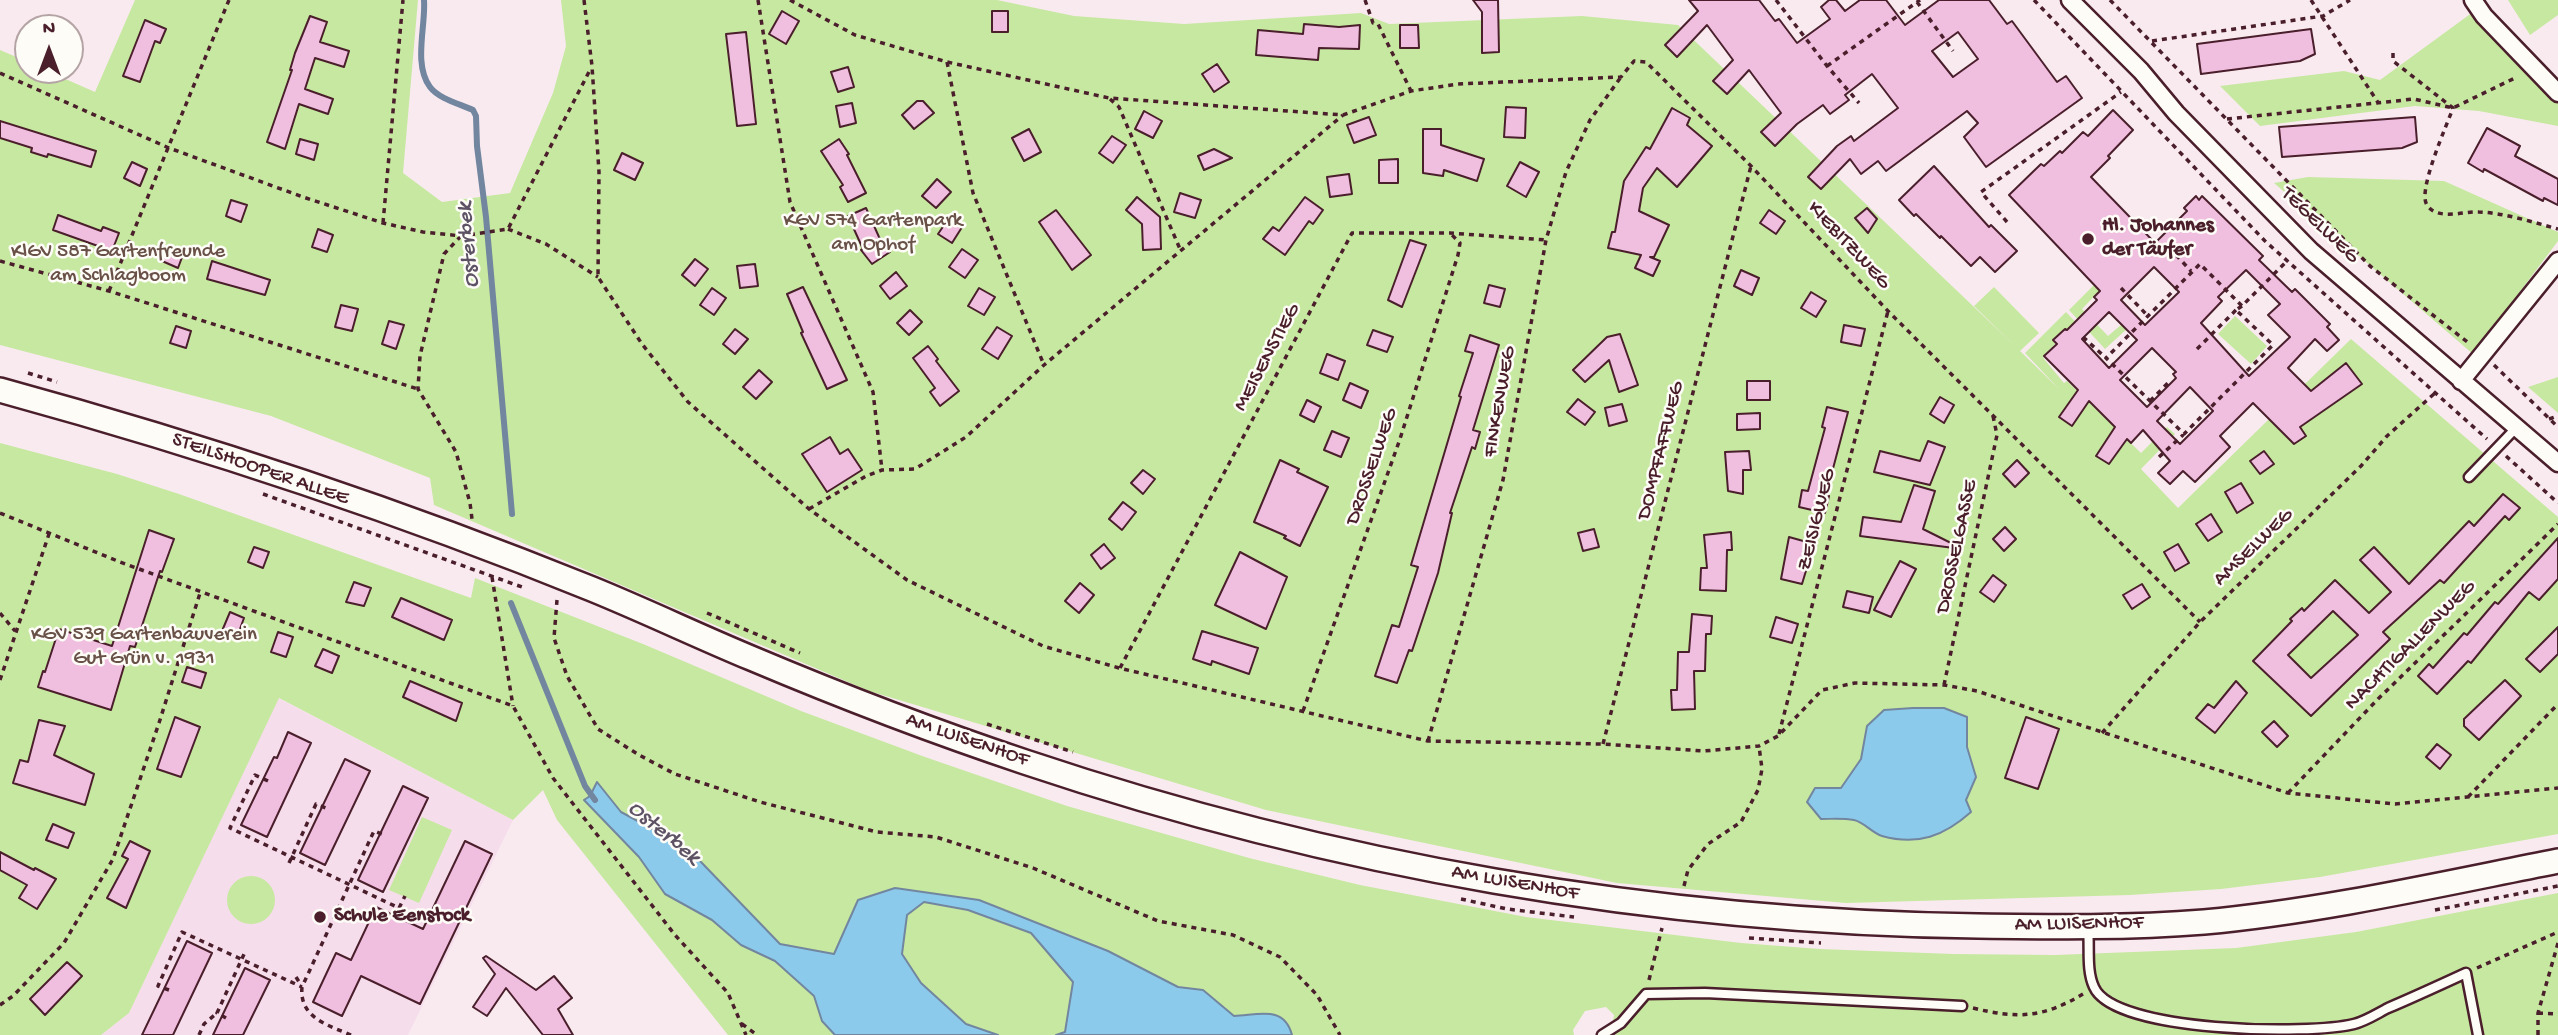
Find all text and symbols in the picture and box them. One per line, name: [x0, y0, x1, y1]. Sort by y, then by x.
north arrow: [14, 14, 84, 84]
text: N: [43, 18, 55, 41]
street label: TEGELWEG: [2275, 182, 2363, 270]
street label: KIEBITZWEG: [1801, 197, 1895, 295]
water label: Osterbek: [453, 201, 487, 289]
park label: KGV 574 Gartenpark am Ophof: [784, 209, 962, 259]
place label: Hl. Johannes der Täufer: [2102, 214, 2214, 264]
marker: Hl. Johannes der Täufer: [2080, 231, 2096, 247]
park label: KlGV 587 Gartenfreunde am Schlagboom: [11, 240, 225, 290]
street label: MEISENSTIEG: [1229, 300, 1307, 416]
street label: FINKENWEG: [1479, 345, 1523, 459]
street label: DOMPFAFFWEG: [1633, 379, 1691, 523]
street label: DROSSELWEG: [1341, 405, 1405, 529]
street label: STEILSHOOPER ALLEE: [168, 428, 352, 512]
street label: ZEISIGWEG: [1793, 467, 1843, 573]
street label: DROSSELGASSE: [1932, 478, 1984, 616]
street label: AMSELWEG: [2209, 504, 2299, 592]
street label: NACHTIGALLENWEG: [2340, 575, 2482, 717]
park label: KGV 539 Gartenbauverein Gut Grün v. 1931: [31, 623, 257, 673]
street label: AM LUISENHOF: [902, 708, 1032, 774]
water label: Osterbek: [621, 796, 705, 872]
street label: AM LUISENHOF: [1449, 860, 1581, 908]
place label: Schule Eenstock: [334, 904, 470, 930]
marker: Schule Eenstock: [312, 909, 328, 925]
street label: AM LUISENHOF: [2014, 911, 2144, 939]

